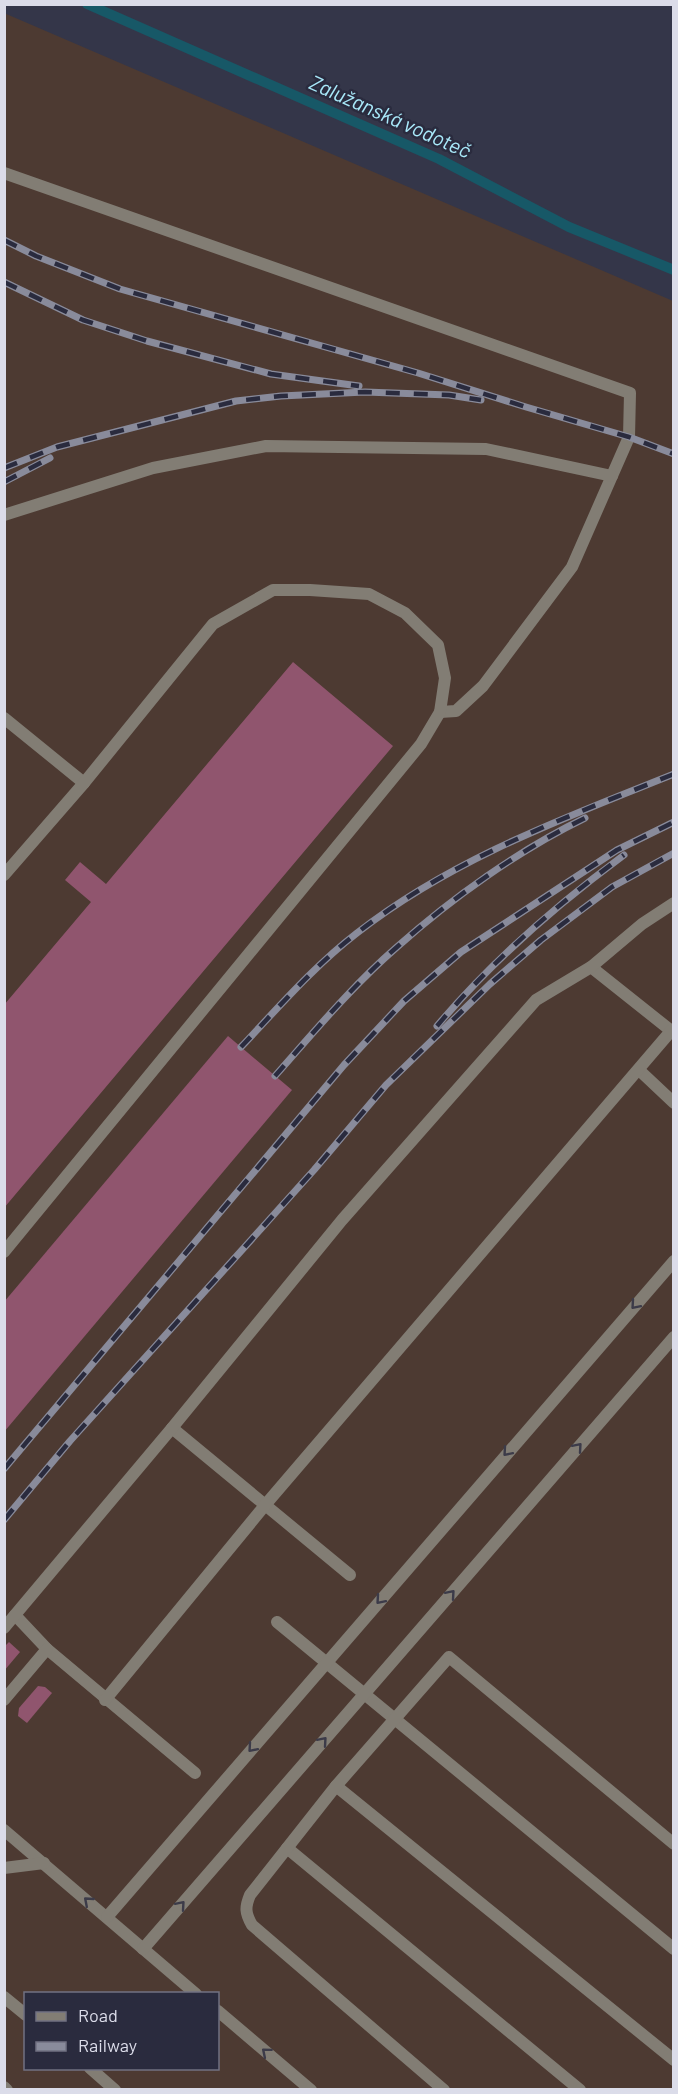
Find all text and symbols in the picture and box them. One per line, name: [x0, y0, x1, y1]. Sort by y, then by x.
water label: Zalužanská vodoteč: [306, 69, 476, 163]
one-way arrow: [631, 1298, 642, 1309]
one-way arrow: [571, 1443, 582, 1454]
one-way arrow: [504, 1446, 515, 1457]
one-way arrow: [443, 1590, 454, 1601]
one-way arrow: [376, 1593, 387, 1604]
one-way arrow: [316, 1737, 327, 1748]
one-way arrow: [249, 1741, 260, 1752]
one-way arrow: [84, 1897, 95, 1908]
one-way arrow: [174, 1901, 185, 1912]
legend: [24, 1992, 219, 2070]
text: Road: [78, 2004, 118, 2026]
text: Railway: [78, 2034, 137, 2056]
one-way arrow: [262, 2048, 273, 2059]

